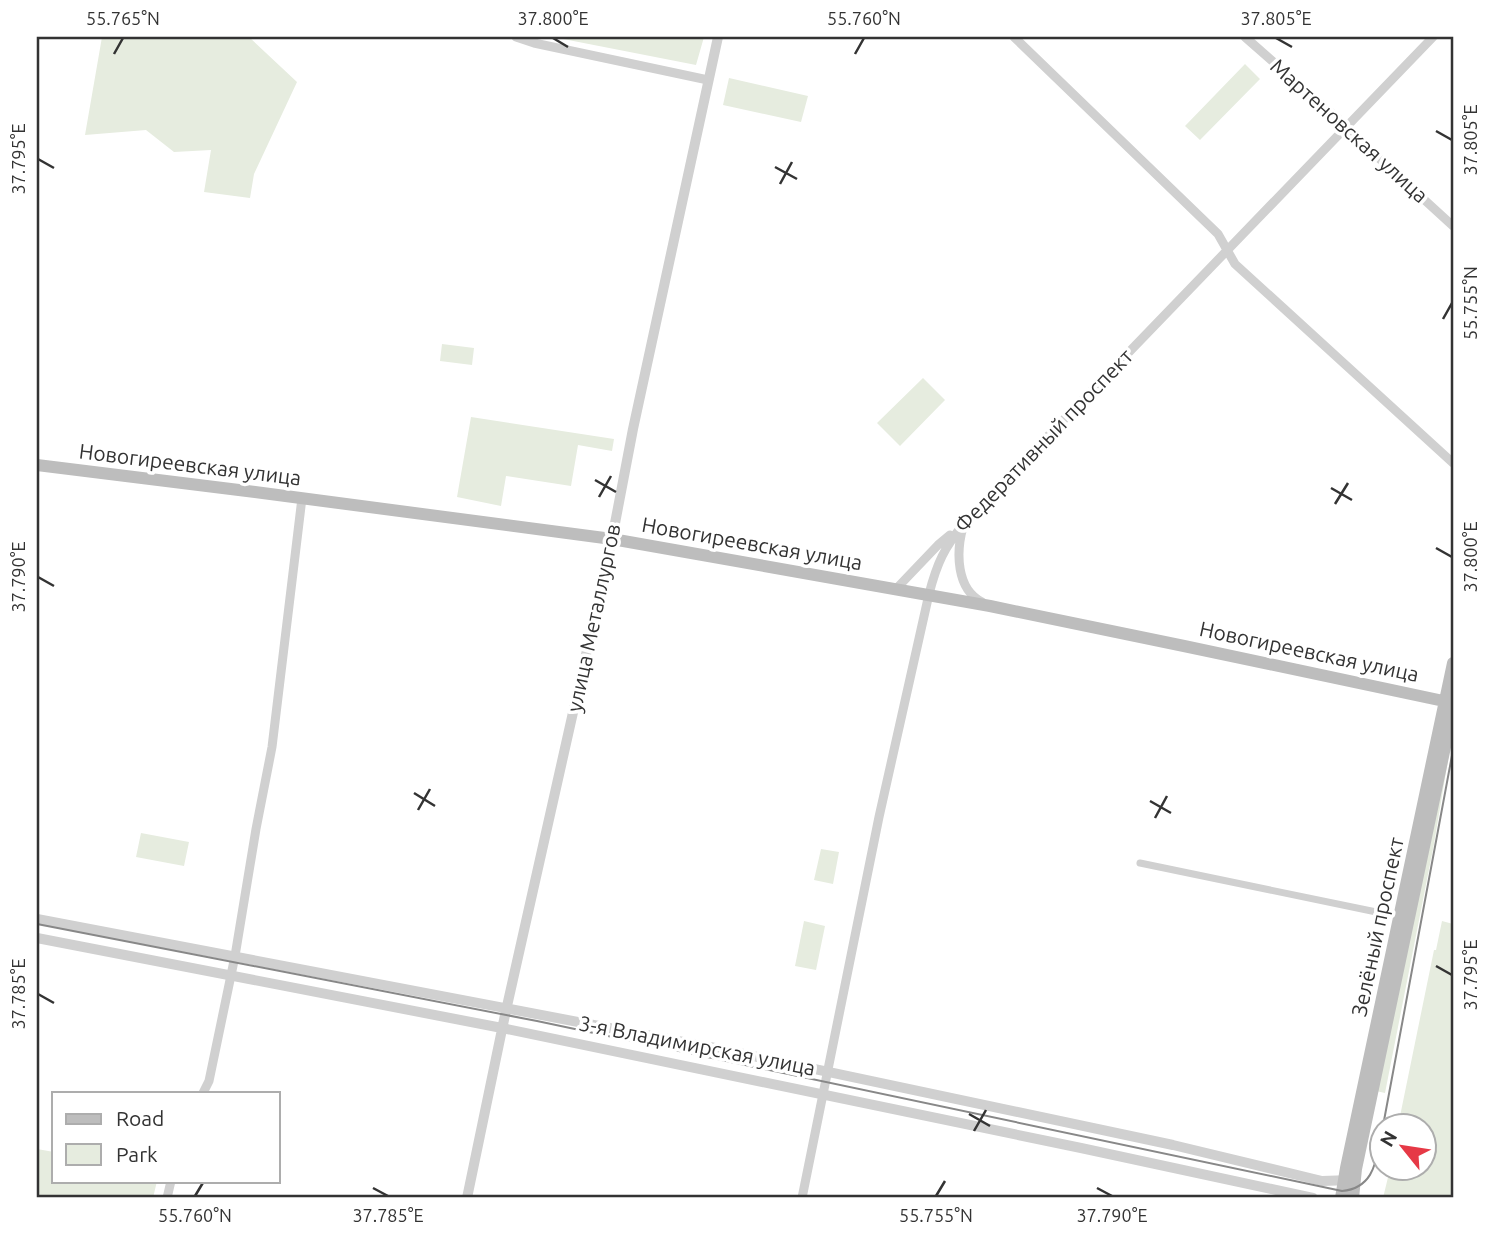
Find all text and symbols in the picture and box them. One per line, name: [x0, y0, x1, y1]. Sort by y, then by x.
text: 55.765°N: [86, 8, 160, 28]
text: 37.800°E: [517, 8, 589, 28]
text: 55.760°N: [827, 8, 901, 28]
text: 37.805°E: [1240, 8, 1312, 28]
street label: Мартеновская улица: [1266, 53, 1433, 207]
text: 37.805°E: [1460, 104, 1480, 176]
text: 37.795°E: [8, 123, 28, 195]
text: 55.755°N: [1460, 266, 1480, 340]
street label: Федеративный проспект: [949, 343, 1138, 537]
street label: Новогиреевская улица: [78, 438, 303, 490]
street label: Новогиреевская улица: [640, 512, 864, 574]
text: 37.800°E: [1460, 521, 1480, 593]
street label: улица Металлургов: [561, 522, 625, 714]
text: 37.790°E: [8, 541, 28, 613]
street label: Новогиреевская улица: [1197, 616, 1421, 686]
street label: Зелёный проспект: [1346, 834, 1408, 1019]
text: 37.795°E: [1460, 939, 1480, 1011]
text: 37.785°E: [8, 958, 28, 1030]
street label: 3-я Владимирская улица: [577, 1010, 817, 1080]
legend: [52, 1092, 280, 1182]
text: Road: [116, 1106, 164, 1130]
north arrow: [1368, 1112, 1438, 1182]
text: N: [1375, 1127, 1401, 1150]
text: Park: [116, 1142, 158, 1166]
text: 55.760°N: [158, 1205, 232, 1225]
text: 37.785°E: [352, 1205, 424, 1225]
text: 55.755°N: [899, 1205, 973, 1225]
text: 37.790°E: [1076, 1205, 1148, 1225]

